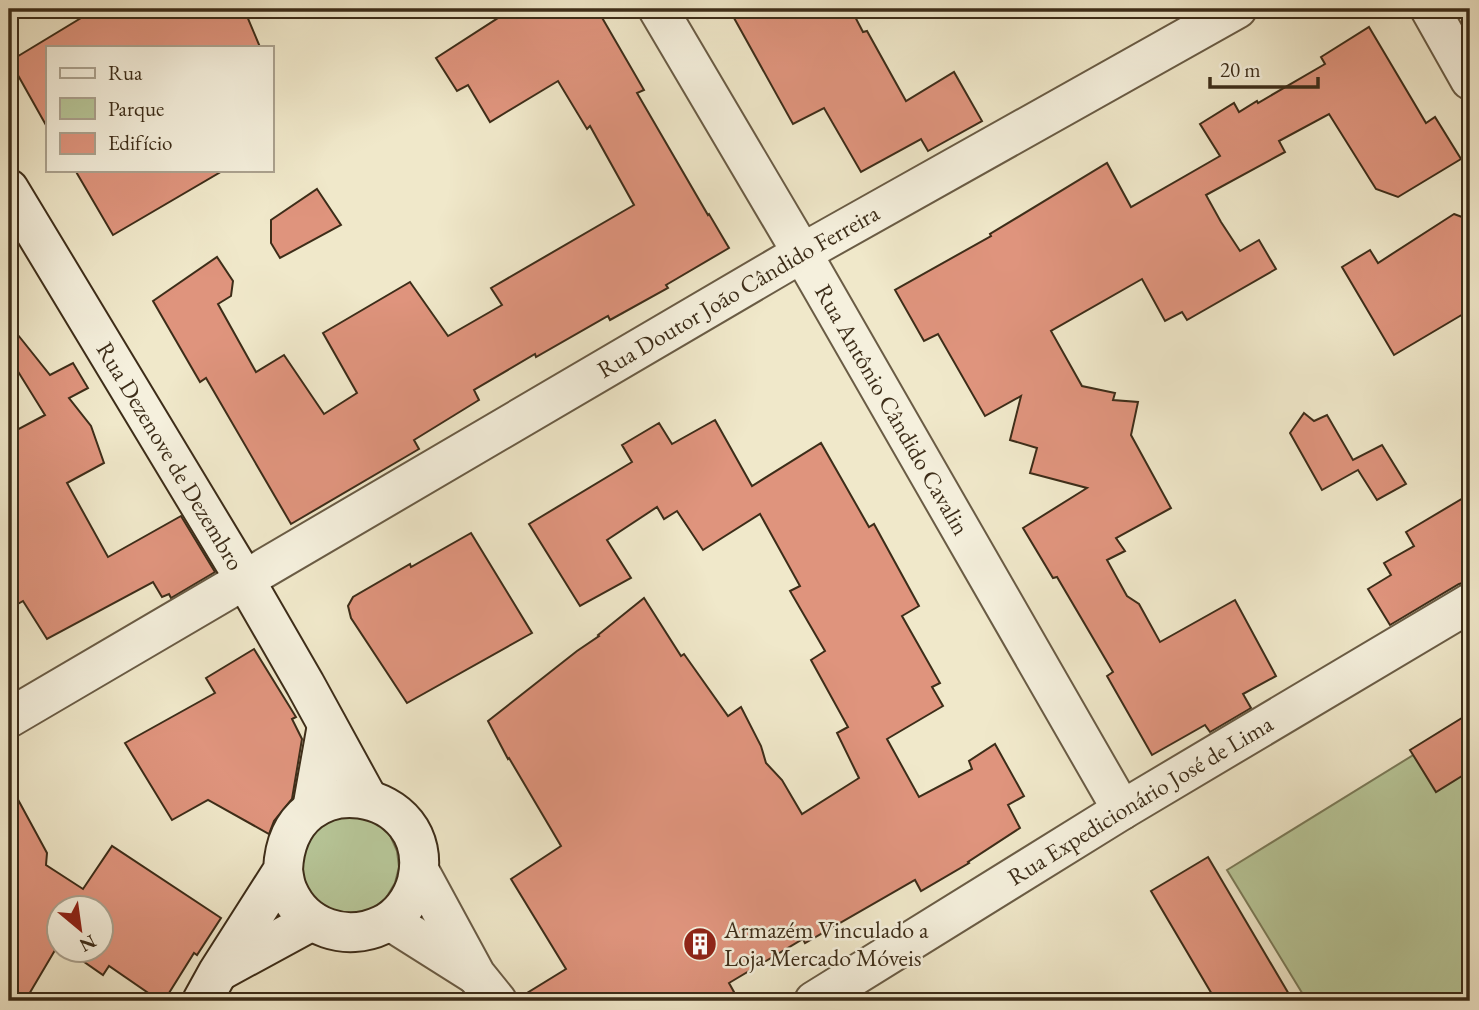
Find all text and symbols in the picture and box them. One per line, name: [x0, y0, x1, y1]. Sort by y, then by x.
legend: [46, 46, 273, 172]
scale bar: [1210, 46, 1318, 90]
text: 20 m: [1220, 56, 1261, 83]
text: Rua: [108, 59, 143, 86]
text: Parque: [108, 95, 164, 122]
text: Edifício: [108, 129, 172, 156]
street label: Rua Doutor João Cândido Ferreira: [591, 197, 885, 385]
street label: Rua Antônio Cândido Cavalin: [808, 278, 977, 541]
street label: Rua Dezenove de Dezembro: [90, 336, 252, 576]
street label: Rua Expedicionário José de Lima: [1002, 708, 1279, 892]
north arrow: [46, 894, 116, 964]
place label: Armazém Vinculado a Loja Mercado Móveis: [723, 914, 929, 973]
building icon: Armazém Vinculado a Loja Mercado Móveis: [681, 925, 719, 963]
text: N: [75, 929, 101, 958]

